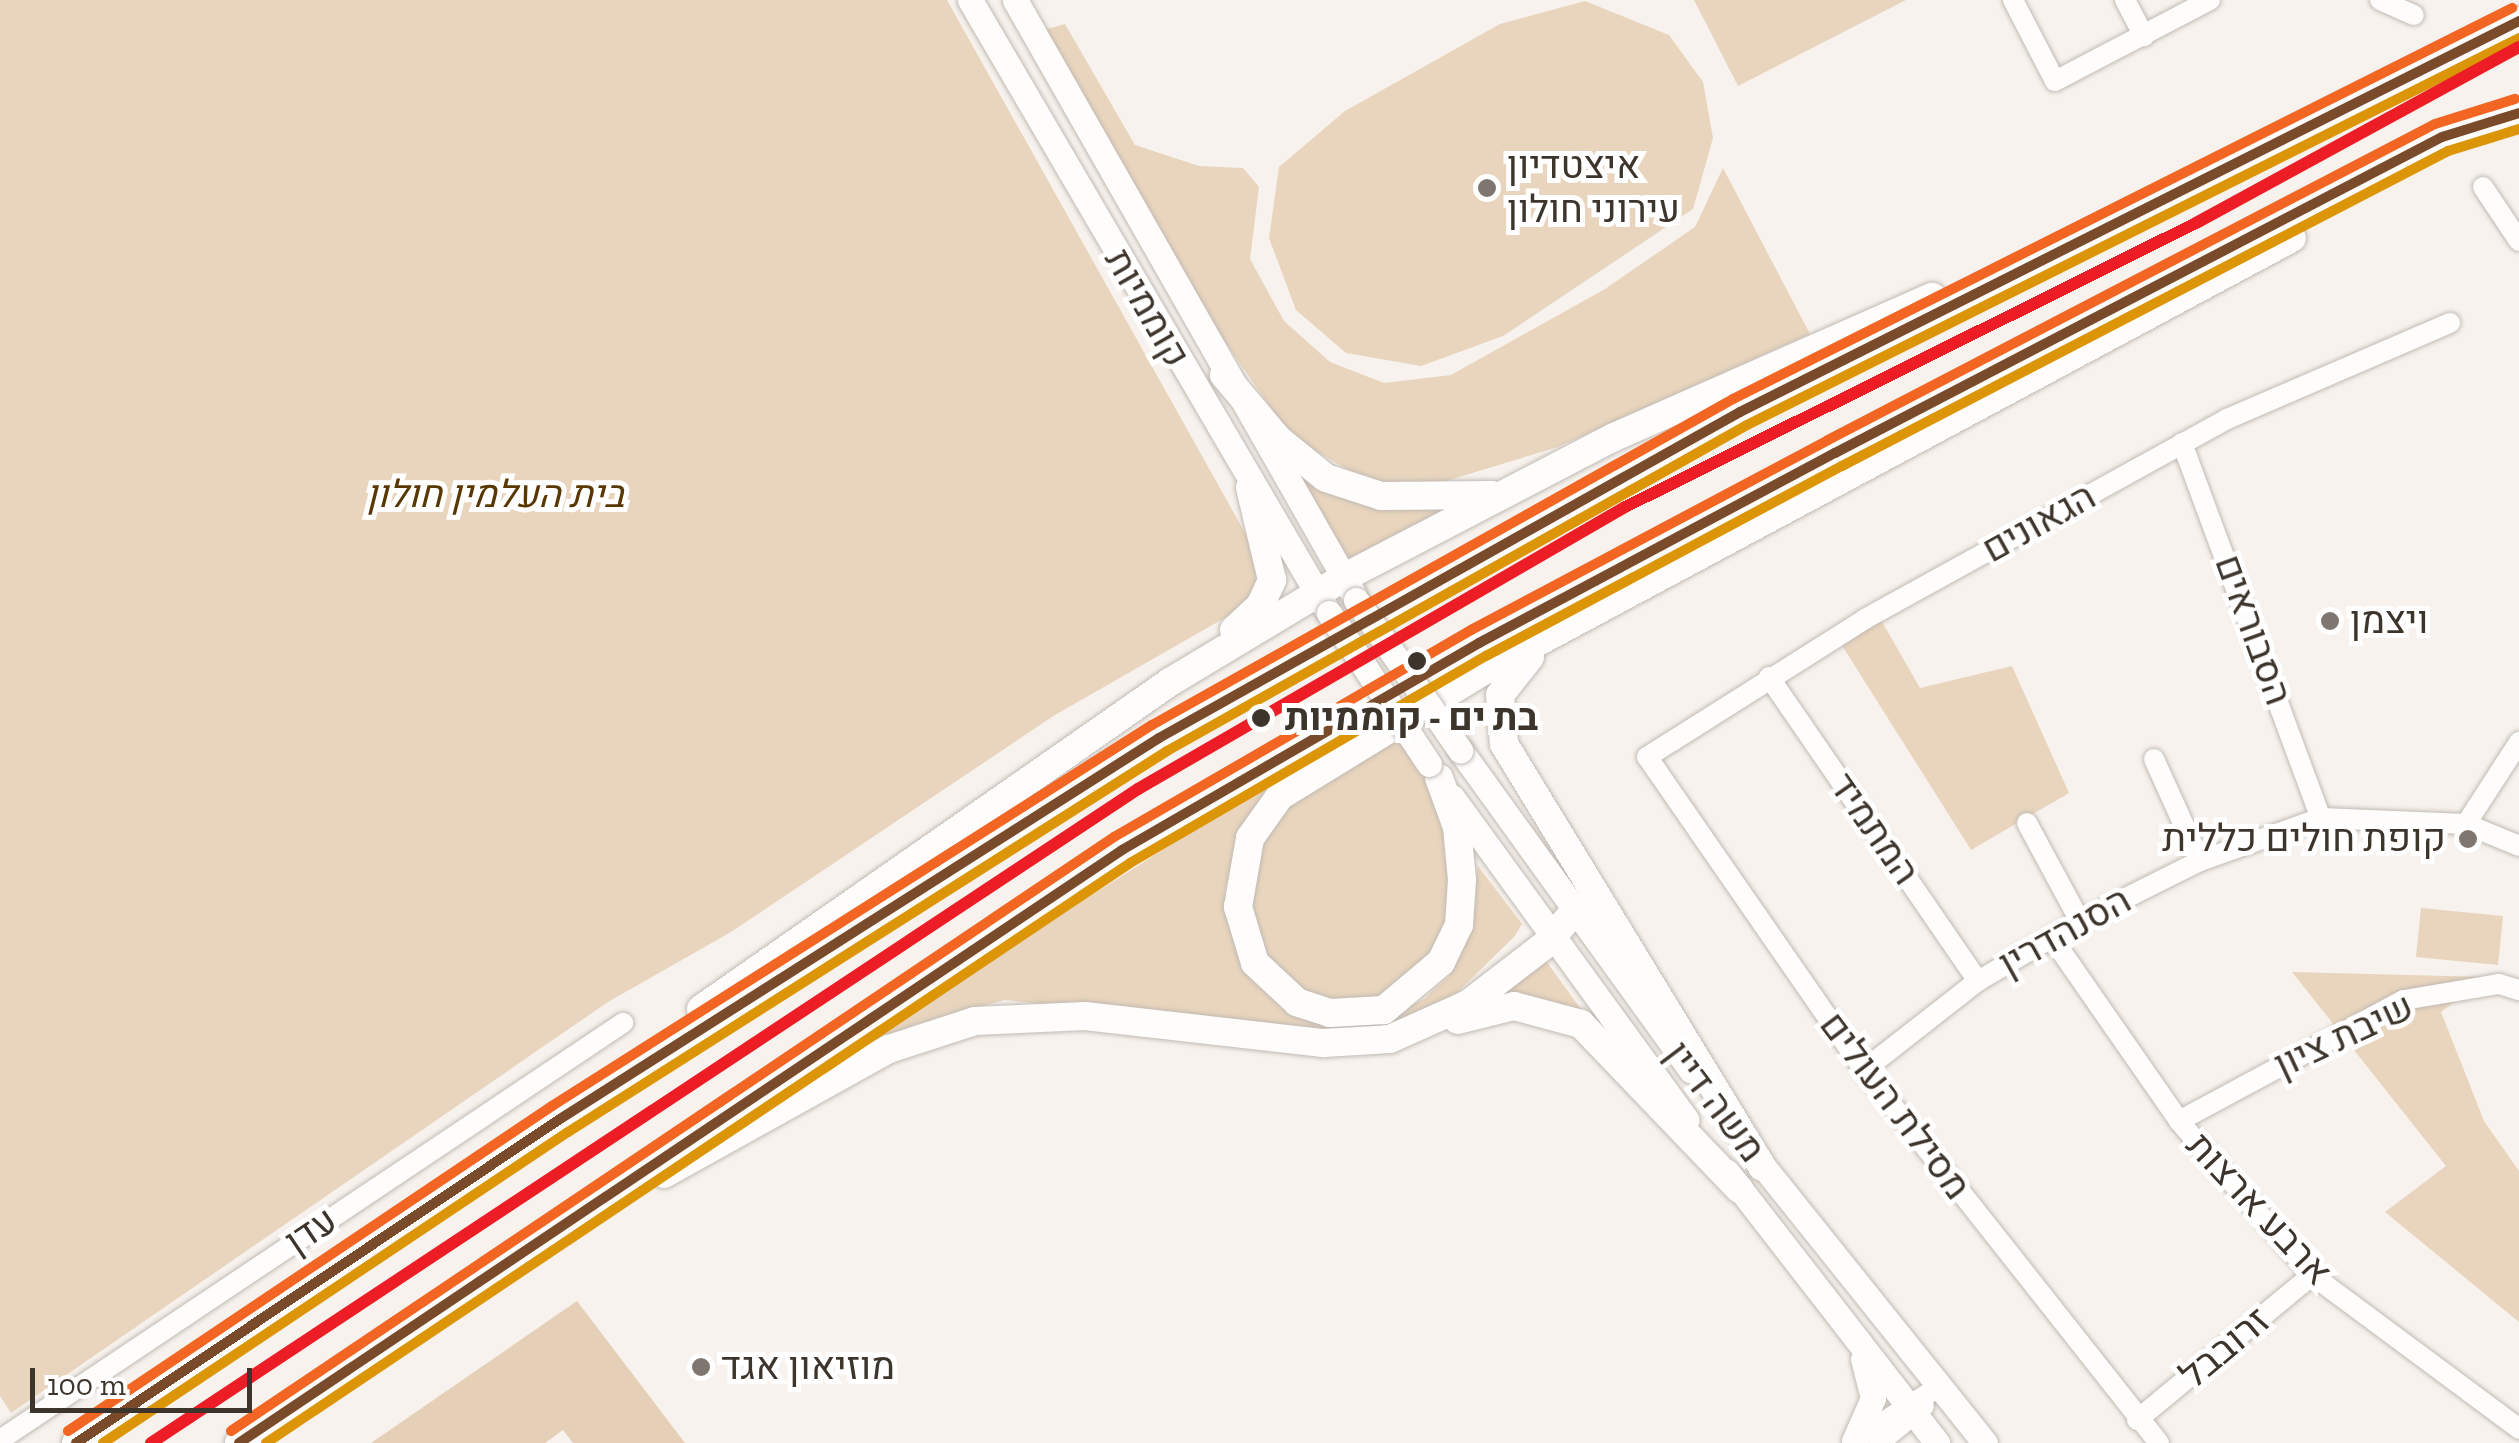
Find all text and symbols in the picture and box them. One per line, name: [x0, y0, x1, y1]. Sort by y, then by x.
place label: איצטדיון עירוני חולון: [1507, 143, 1680, 232]
marker: איצטדיון עירוני חולון: [1476, 177, 1498, 199]
street label: קוממיות: [1095, 241, 1199, 375]
park label: בית העלמין חולון: [366, 472, 624, 518]
street label: הגאונים: [1975, 473, 2103, 573]
street label: הסבוראים: [2205, 549, 2301, 711]
place label: ויצמן: [2350, 598, 2428, 644]
marker: ויצמן: [2319, 610, 2341, 632]
unlabelled marker: [1407, 651, 1427, 671]
place label: בת ים - קוממיות: [1285, 695, 1538, 741]
marker: בת ים - קוממיות: [1246, 703, 1276, 733]
street label: המתמיד: [1819, 765, 1929, 893]
place label: קופת חולים כללית: [2162, 816, 2446, 862]
marker: קופת חולים כללית: [2455, 826, 2481, 852]
street label: הסנהדרין: [1991, 877, 2139, 987]
street label: שיבת ציון: [2267, 984, 2421, 1088]
street label: מסילת העולים: [1810, 1004, 1980, 1208]
street label: משה דיין: [1655, 1033, 1775, 1171]
street label: ארבע ארצות: [2177, 1123, 2341, 1295]
street label: עדן: [276, 1197, 346, 1265]
street label: זרובבל: [2171, 1297, 2279, 1399]
place label: מוזיאון אגד: [721, 1344, 895, 1390]
scale bar: [35, 1348, 258, 1410]
marker: מוזיאון אגד: [690, 1356, 712, 1378]
text: 100 m: [47, 1367, 126, 1403]

